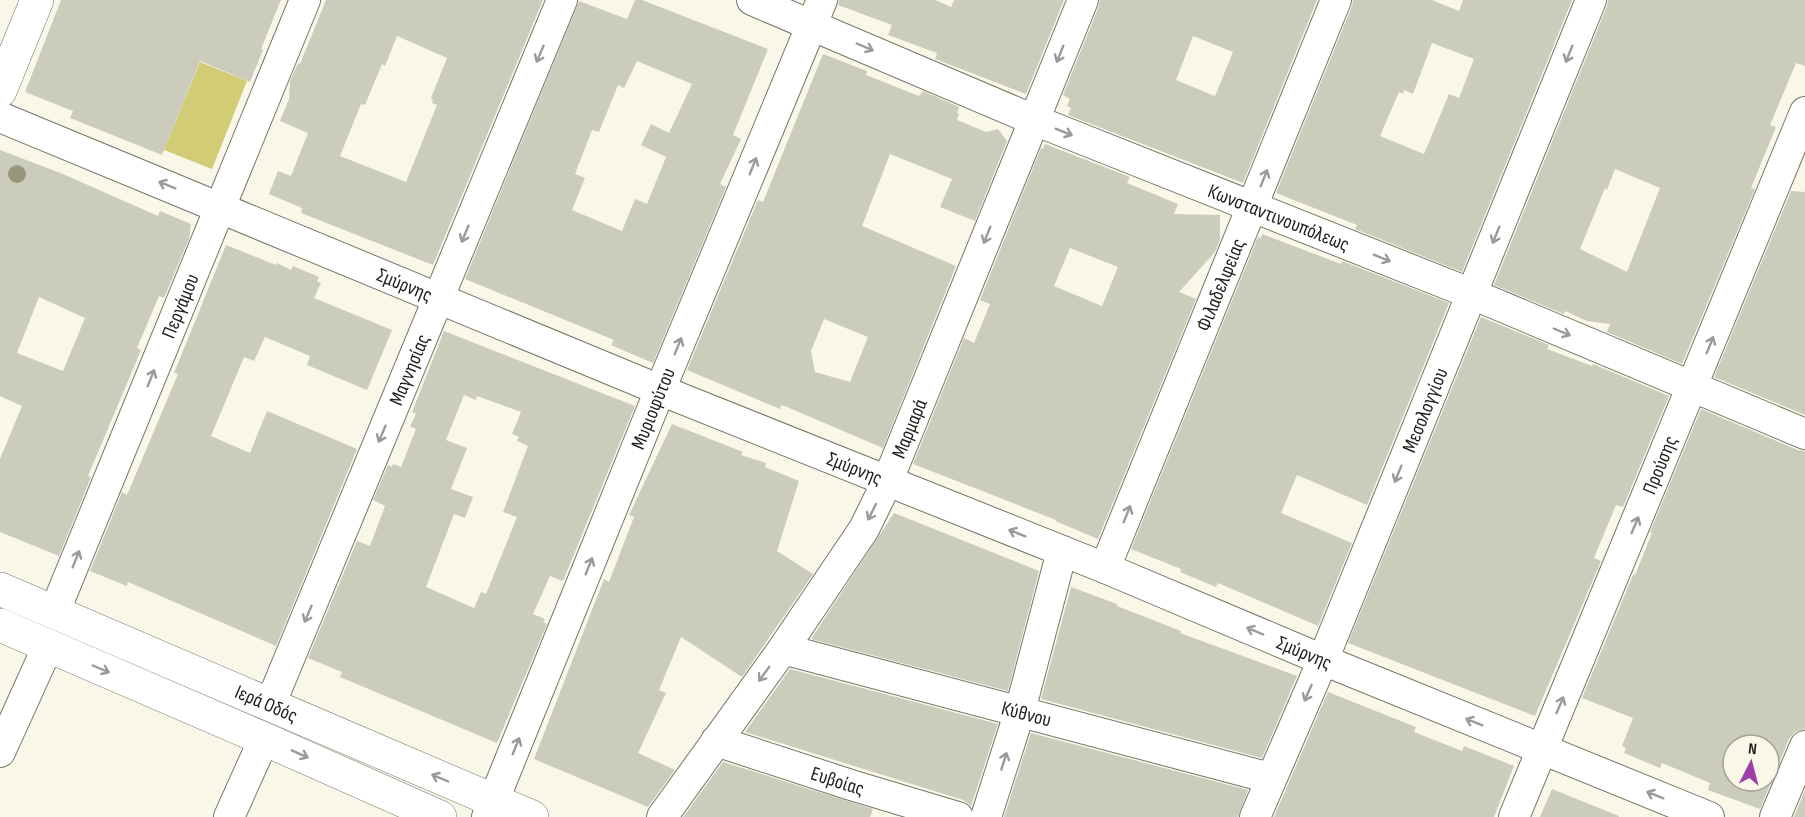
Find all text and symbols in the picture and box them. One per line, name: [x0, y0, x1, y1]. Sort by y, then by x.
one-way arrow: [856, 42, 874, 54]
one-way arrow: [534, 44, 545, 63]
one-way arrow: [1054, 44, 1065, 63]
one-way arrow: [1563, 44, 1574, 63]
one-way arrow: [1054, 127, 1073, 138]
one-way arrow: [748, 157, 759, 176]
one-way arrow: [1259, 169, 1270, 188]
one-way arrow: [158, 179, 177, 190]
street label: Κωνσταντινουπόλεως: [1204, 179, 1353, 257]
one-way arrow: [459, 224, 470, 243]
one-way arrow: [981, 225, 992, 244]
one-way arrow: [1490, 225, 1501, 244]
street label: Φιλαδελφείας: [1192, 235, 1251, 335]
one-way arrow: [1372, 254, 1390, 265]
street label: Σμύρνης: [373, 263, 436, 307]
street label: Περγάμου: [157, 270, 205, 342]
one-way arrow: [1553, 327, 1571, 338]
street label: Μαγνησίας: [384, 331, 435, 409]
one-way arrow: [1705, 336, 1716, 354]
one-way arrow: [673, 337, 684, 356]
street label: Μυριοφύτου: [626, 364, 681, 453]
street label: Μεσολογγίου: [1398, 364, 1453, 456]
one-way arrow: [146, 370, 157, 388]
street label: Μαρμαρά: [887, 395, 933, 462]
one-way arrow: [376, 424, 387, 442]
street label: Προύσης: [1638, 432, 1683, 498]
street label: Σμύρνης: [823, 447, 886, 491]
one-way arrow: [1392, 464, 1403, 483]
one-way arrow: [866, 502, 878, 520]
one-way arrow: [1123, 505, 1134, 524]
one-way arrow: [1630, 516, 1641, 534]
one-way arrow: [1008, 527, 1027, 538]
one-way arrow: [71, 550, 82, 568]
one-way arrow: [584, 557, 595, 575]
one-way arrow: [302, 604, 313, 622]
one-way arrow: [1247, 625, 1265, 636]
street label: Σμύρνης: [1273, 631, 1335, 675]
one-way arrow: [92, 664, 110, 675]
one-way arrow: [758, 666, 771, 682]
street label: Ιερά Οδός: [231, 680, 301, 728]
one-way arrow: [1302, 684, 1313, 702]
street label: Κύθνου: [999, 696, 1054, 733]
one-way arrow: [1555, 696, 1566, 714]
one-way arrow: [1466, 716, 1484, 727]
north arrow: [1721, 733, 1781, 793]
one-way arrow: [511, 738, 522, 756]
text: N: [1747, 740, 1758, 759]
one-way arrow: [290, 749, 308, 761]
one-way arrow: [999, 752, 1010, 771]
street label: Ευβοίας: [808, 762, 867, 801]
one-way arrow: [432, 771, 450, 783]
one-way arrow: [1646, 789, 1665, 800]

